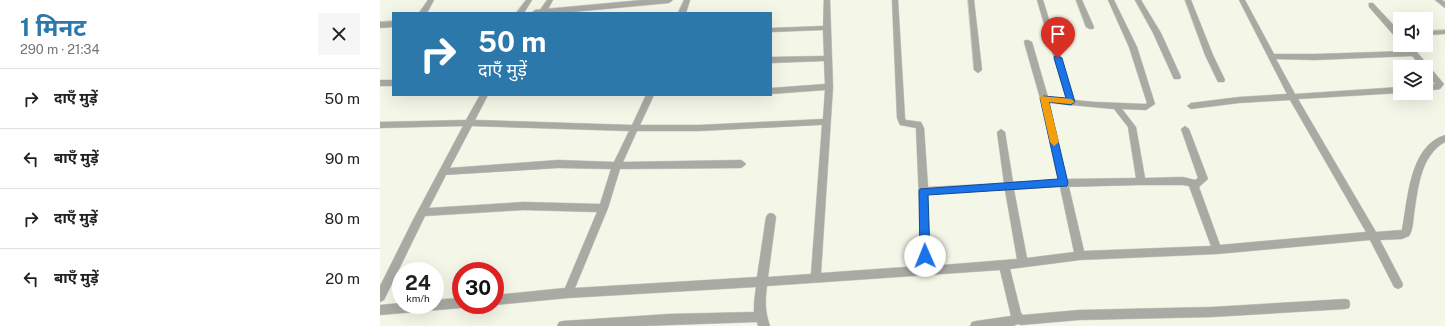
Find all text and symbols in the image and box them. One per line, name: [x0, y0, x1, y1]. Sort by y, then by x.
map controls: [1393, 12, 1433, 100]
button: sound: [1393, 12, 1433, 52]
text: 1 मिनट: [20, 13, 86, 41]
button: close: [318, 13, 360, 55]
pin: [1041, 17, 1075, 58]
icon: arrive: [1047, 23, 1069, 45]
text: 50 m: [478, 25, 546, 58]
icon: right: [412, 28, 464, 80]
text: 290 m · 21:34: [20, 42, 100, 57]
text: दाएँ मुड़ें: [478, 59, 527, 80]
button: layers: [1393, 60, 1433, 100]
icon: right: [20, 88, 42, 110]
text: दाएँ मुड़ें: [54, 89, 98, 106]
text: 50 m: [325, 90, 360, 107]
icon: left: [20, 148, 42, 170]
text: बाएँ मुड़ें: [54, 149, 99, 166]
text: 90 m: [325, 150, 360, 167]
icon: right: [20, 208, 42, 230]
text: दाएँ मुड़ें: [54, 209, 98, 226]
text: 80 m: [325, 210, 360, 227]
position arrow: [904, 235, 946, 277]
speed limit sign: 30: [452, 262, 504, 314]
icon: left: [20, 268, 42, 290]
text: बाएँ मुड़ें: [54, 269, 99, 286]
text: 20 m: [325, 270, 360, 287]
text: 24: [405, 271, 431, 295]
text: km/h: [406, 292, 430, 304]

